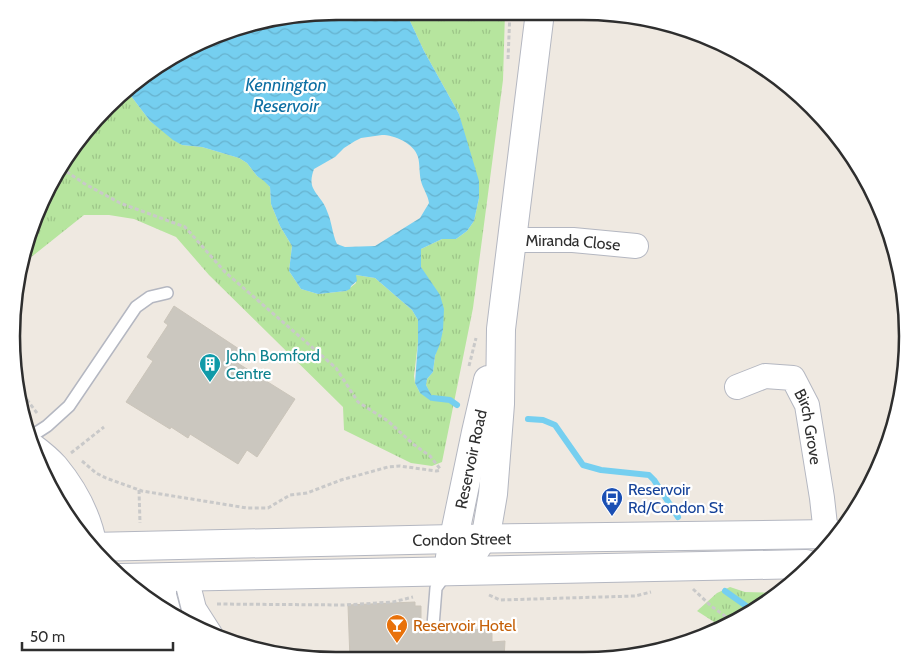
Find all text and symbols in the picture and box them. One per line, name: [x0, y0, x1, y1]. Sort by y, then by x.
water label: Kennington Reservoir: [245, 74, 327, 117]
street label: Miranda Close: [525, 231, 621, 254]
place label: John Bomford Centre: [225, 346, 320, 383]
building icon: John Bomford Centre: [198, 352, 222, 383]
street label: Birch Grove: [790, 386, 825, 466]
street label: Reservoir Road: [451, 408, 491, 510]
place label: Reservoir Rd/Condon St: [628, 480, 724, 517]
bus stop icon: Reservoir Rd/Condon St: [600, 486, 624, 517]
street label: Condon Street: [412, 529, 512, 550]
bar icon: Reservoir Hotel: [385, 613, 409, 644]
place label: Reservoir Hotel: [413, 616, 516, 635]
scale bar: [22, 620, 174, 652]
text: 50 m: [30, 628, 65, 646]

